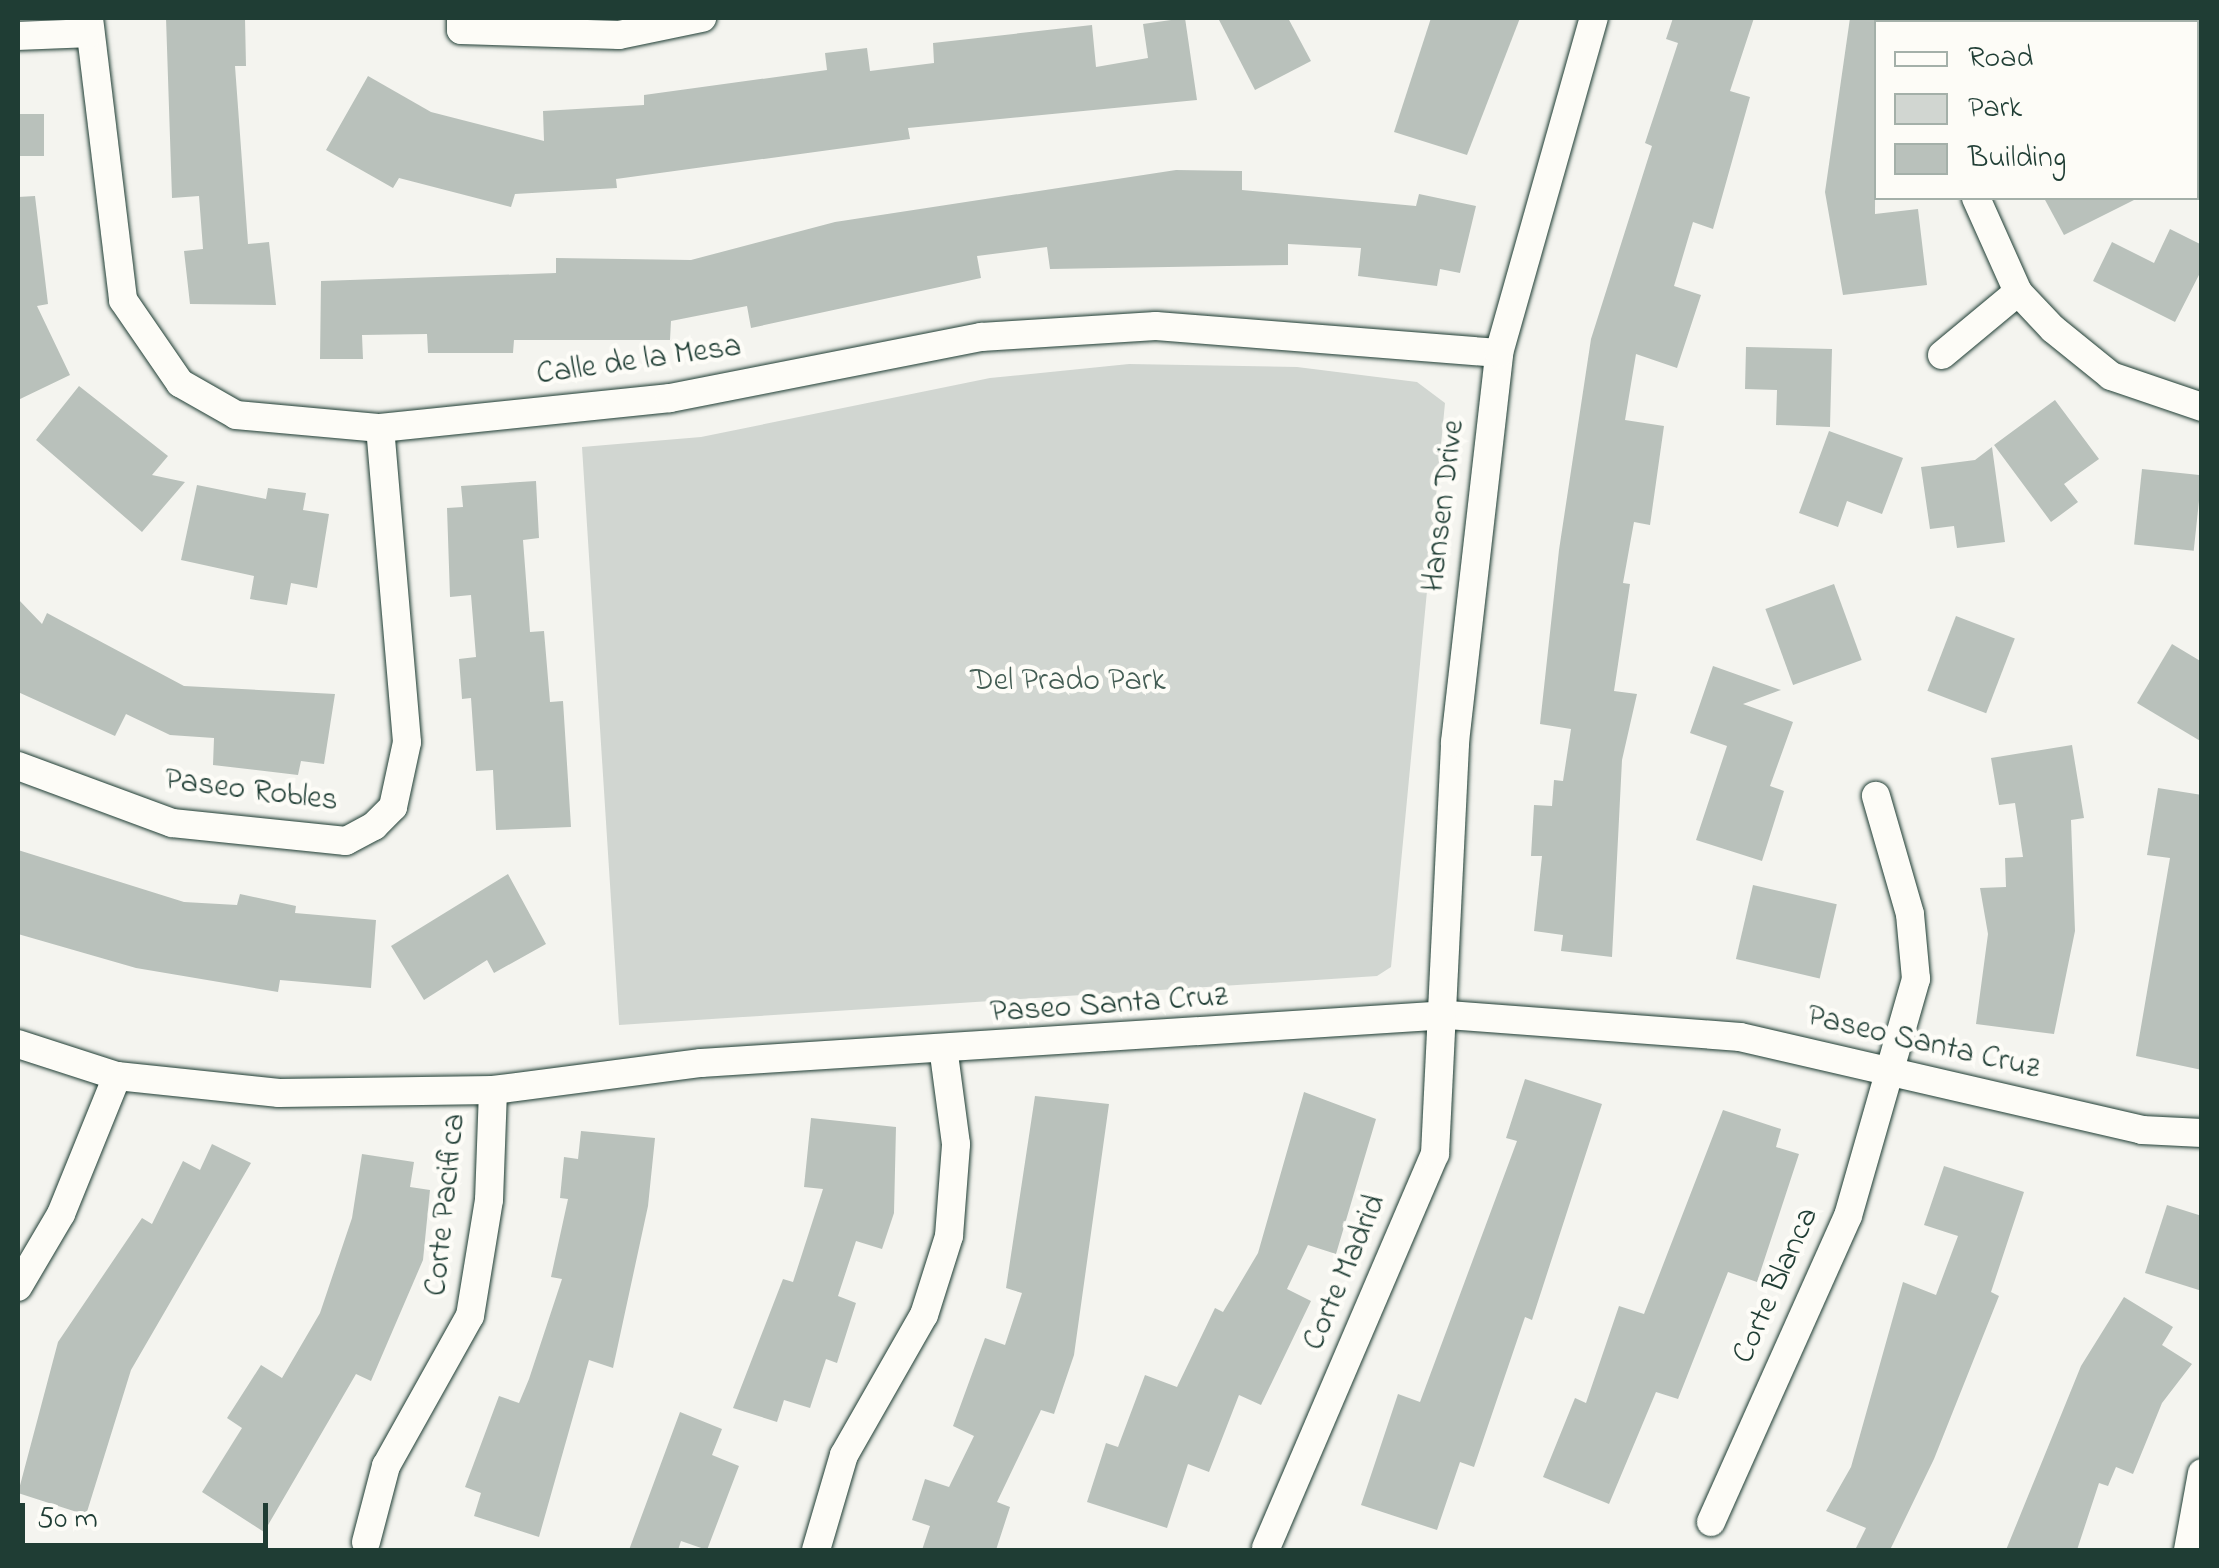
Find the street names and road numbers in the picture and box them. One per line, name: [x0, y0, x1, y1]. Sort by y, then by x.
street label: Calle de la Mesa: [534, 329, 744, 395]
street label: Hansen Drive: [1415, 418, 1475, 594]
street label: Paseo Robles: [162, 762, 340, 822]
street label: Paseo Santa Cruz: [989, 979, 1229, 1033]
street label: Paseo Santa Cruz: [1803, 999, 2043, 1089]
street label: Corte Pacifica: [418, 1112, 476, 1298]
street label: Corte Madrid: [1296, 1189, 1396, 1357]
street label: Corte Blanca: [1726, 1202, 1828, 1370]

